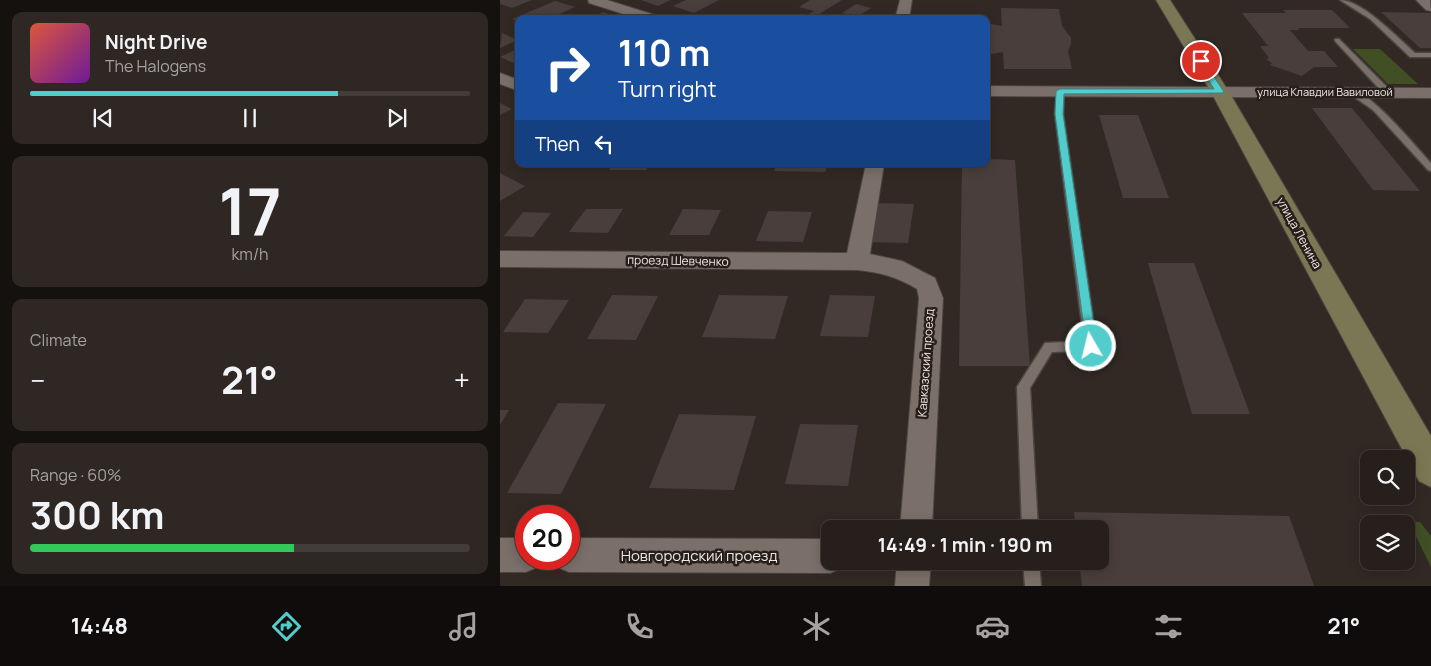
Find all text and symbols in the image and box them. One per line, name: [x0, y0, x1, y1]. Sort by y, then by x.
text: Night Drive: [105, 29, 207, 55]
text: 110 m: [618, 29, 710, 77]
icon: right: [535, 35, 600, 100]
pin: [1180, 40, 1222, 82]
icon: arrive: [1187, 47, 1215, 75]
text: The Halogens: [105, 55, 206, 77]
text: Turn right: [618, 74, 716, 104]
street label: улица Клавдии Вавиловой: [1257, 84, 1393, 99]
icon: previous: [89, 104, 117, 132]
icon: pause: [236, 104, 264, 132]
icon: next: [383, 104, 411, 132]
icon: left: [590, 130, 618, 158]
text: Then: [535, 131, 580, 157]
text: 17: [218, 166, 282, 255]
street label: улица Ленина: [1273, 194, 1326, 272]
text: km/h: [231, 243, 269, 265]
street label: проезд Шевченко: [627, 251, 729, 270]
street label: Кавказский проезд: [913, 308, 938, 418]
position arrow: [1064, 319, 1116, 371]
text: Climate: [30, 329, 87, 351]
text: 21°: [221, 353, 278, 405]
text: −: [30, 361, 45, 399]
text: +: [454, 361, 470, 399]
map controls: [1360, 450, 1415, 570]
button: search: [1360, 450, 1415, 505]
text: Range · 60%: [30, 464, 121, 486]
text: 300 km: [30, 488, 164, 540]
speed limit sign: 20: [515, 505, 580, 570]
button: layers: [1360, 515, 1415, 570]
text: 14:49 · 1 min · 190 m: [878, 532, 1052, 558]
street label: Новгородский проезд: [621, 545, 777, 566]
icon: directions: [269, 609, 304, 644]
icon: music: [446, 609, 481, 644]
icon: phone: [622, 609, 657, 644]
icon: climate: [799, 609, 834, 644]
icon: car: [975, 609, 1010, 644]
icon: filters: [1151, 609, 1186, 644]
text: 14:48: [71, 611, 128, 641]
text: 21°: [1328, 611, 1360, 641]

